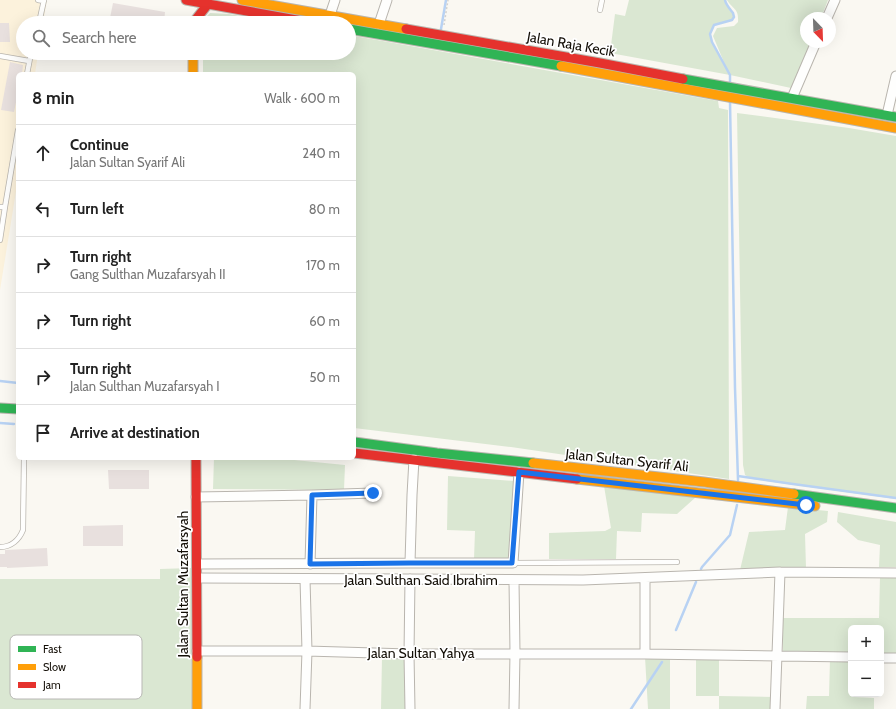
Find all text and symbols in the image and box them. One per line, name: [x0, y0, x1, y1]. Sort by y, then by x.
north arrow: [800, 12, 836, 48]
search box: [16, 16, 356, 60]
icon: search: [30, 27, 52, 49]
street label: Jalan Raja Kecik: [524, 27, 617, 61]
text: Search here: [62, 29, 137, 47]
text: 8 min: [32, 88, 74, 108]
text: Walk · 600 m: [264, 90, 340, 106]
text: Continue: [70, 136, 129, 154]
icon: ahead: [32, 142, 54, 164]
text: 240 m: [302, 145, 340, 161]
text: Jalan Sultan Syarif Ali: [70, 154, 185, 170]
icon: left: [32, 198, 54, 220]
text: Turn left: [70, 200, 124, 218]
text: 80 m: [309, 201, 340, 217]
text: Turn right: [70, 248, 131, 266]
icon: right: [32, 254, 54, 276]
text: 170 m: [306, 257, 340, 273]
text: Gang Sulthan Muzafarsyah II: [70, 266, 226, 282]
icon: right: [32, 310, 54, 332]
text: Turn right: [70, 312, 131, 330]
text: 60 m: [309, 313, 340, 329]
text: Turn right: [70, 360, 131, 378]
icon: right: [32, 366, 54, 388]
text: 50 m: [310, 369, 340, 385]
text: Jalan Sulthan Muzafarsyah I: [70, 378, 220, 394]
icon: arrive: [32, 422, 54, 444]
text: Arrive at destination: [70, 424, 200, 442]
street label: Jalan Sultan Syarif Ali: [563, 444, 690, 475]
route end: [364, 484, 382, 502]
route start: [797, 496, 815, 514]
street label: Jalan Sultan Muzafarsyah: [174, 511, 192, 658]
street label: Jalan Sulthan Said Ibrahim: [343, 571, 498, 589]
map controls: [848, 625, 884, 697]
button: +: [848, 625, 884, 661]
legend: [10, 635, 142, 699]
text: Fast: [43, 642, 62, 656]
street label: Jalan Sultan Yahya: [366, 644, 475, 662]
text: Slow: [43, 660, 66, 674]
button: −: [848, 661, 884, 697]
text: Jam: [42, 678, 61, 692]

